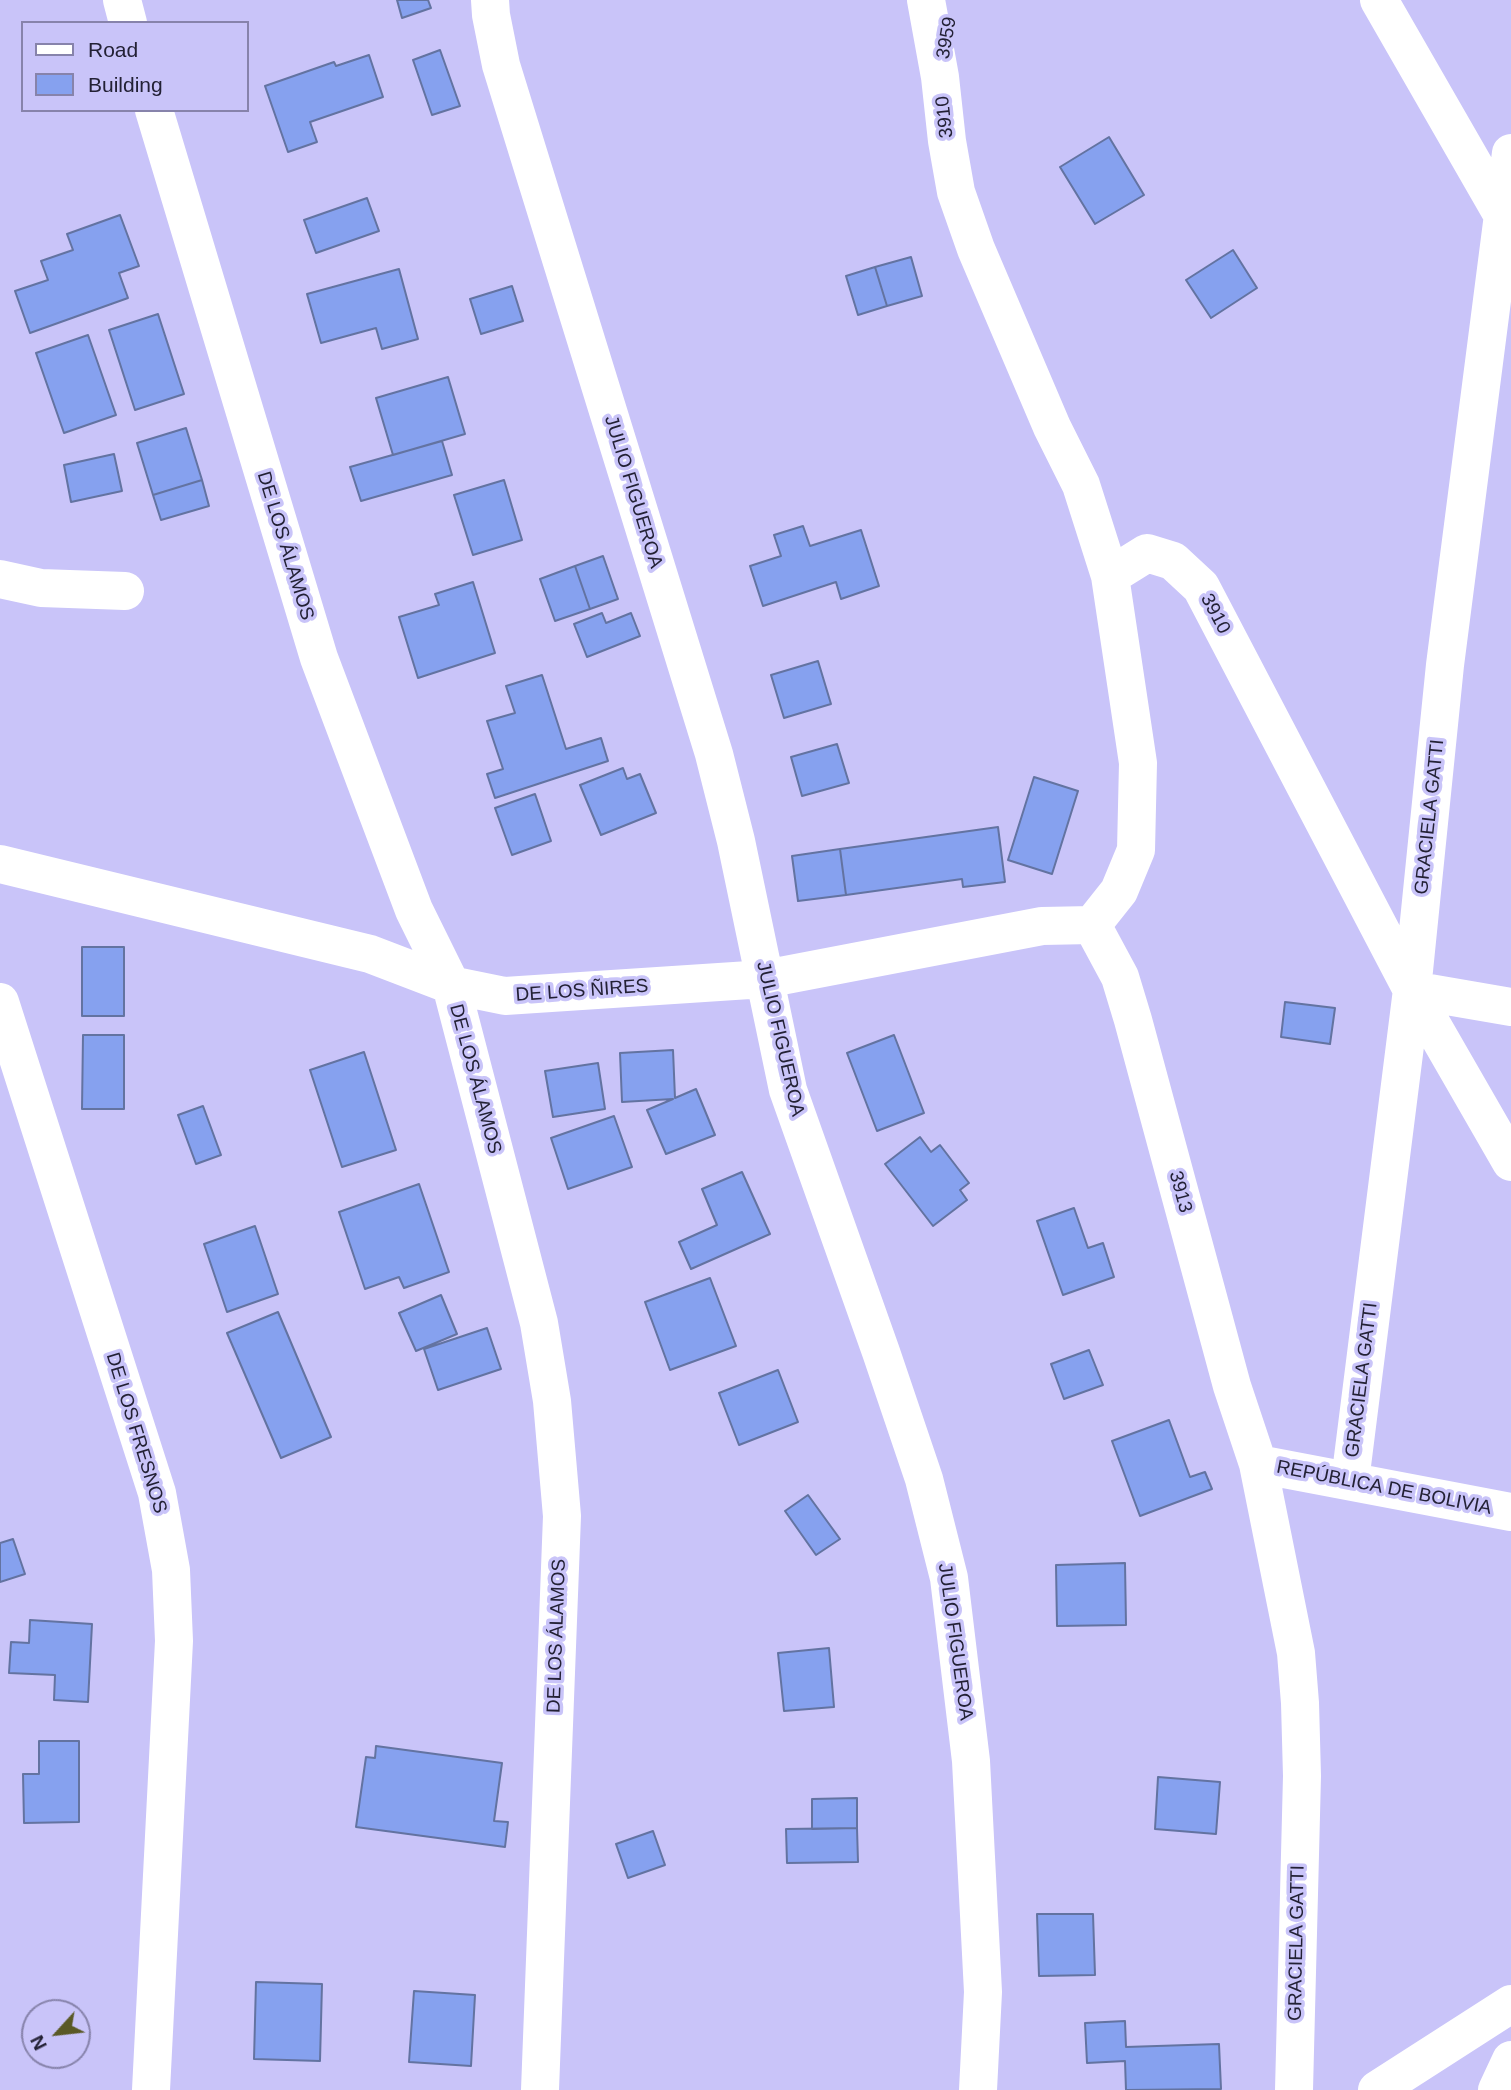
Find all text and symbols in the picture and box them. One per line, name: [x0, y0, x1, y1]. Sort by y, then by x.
street label: 3959: [932, 15, 962, 61]
legend: [21, 21, 248, 112]
text: Road: [88, 38, 138, 61]
text: Building: [88, 73, 163, 96]
street label: 3910: [931, 95, 959, 139]
street label: JULIO FIGUEROA: [599, 413, 667, 571]
street label: DE LOS ÁLAMOS: [252, 469, 318, 623]
street label: 3910: [1195, 590, 1235, 638]
street label: GRACIELA GATTI: [1411, 738, 1449, 896]
street label: JULIO FIGUEROA: [751, 959, 809, 1119]
street label: DE LOS ÑIRES: [515, 975, 649, 1007]
street label: DE LOS ÁLAMOS: [444, 1002, 506, 1156]
street label: 3913: [1164, 1169, 1196, 1215]
street label: GRACIELA GATTI: [1341, 1301, 1383, 1459]
street label: DE LOS FRESNOS: [101, 1350, 171, 1516]
street label: REPÚBLICA DE BOLIVIA: [1275, 1456, 1493, 1520]
street label: DE LOS ÁLAMOS: [543, 1559, 571, 1713]
street label: JULIO FIGUEROA: [933, 1562, 977, 1722]
street label: GRACIELA GATTI: [1284, 1865, 1310, 2021]
north arrow: [21, 1999, 91, 2069]
text: N: [26, 2032, 51, 2054]

